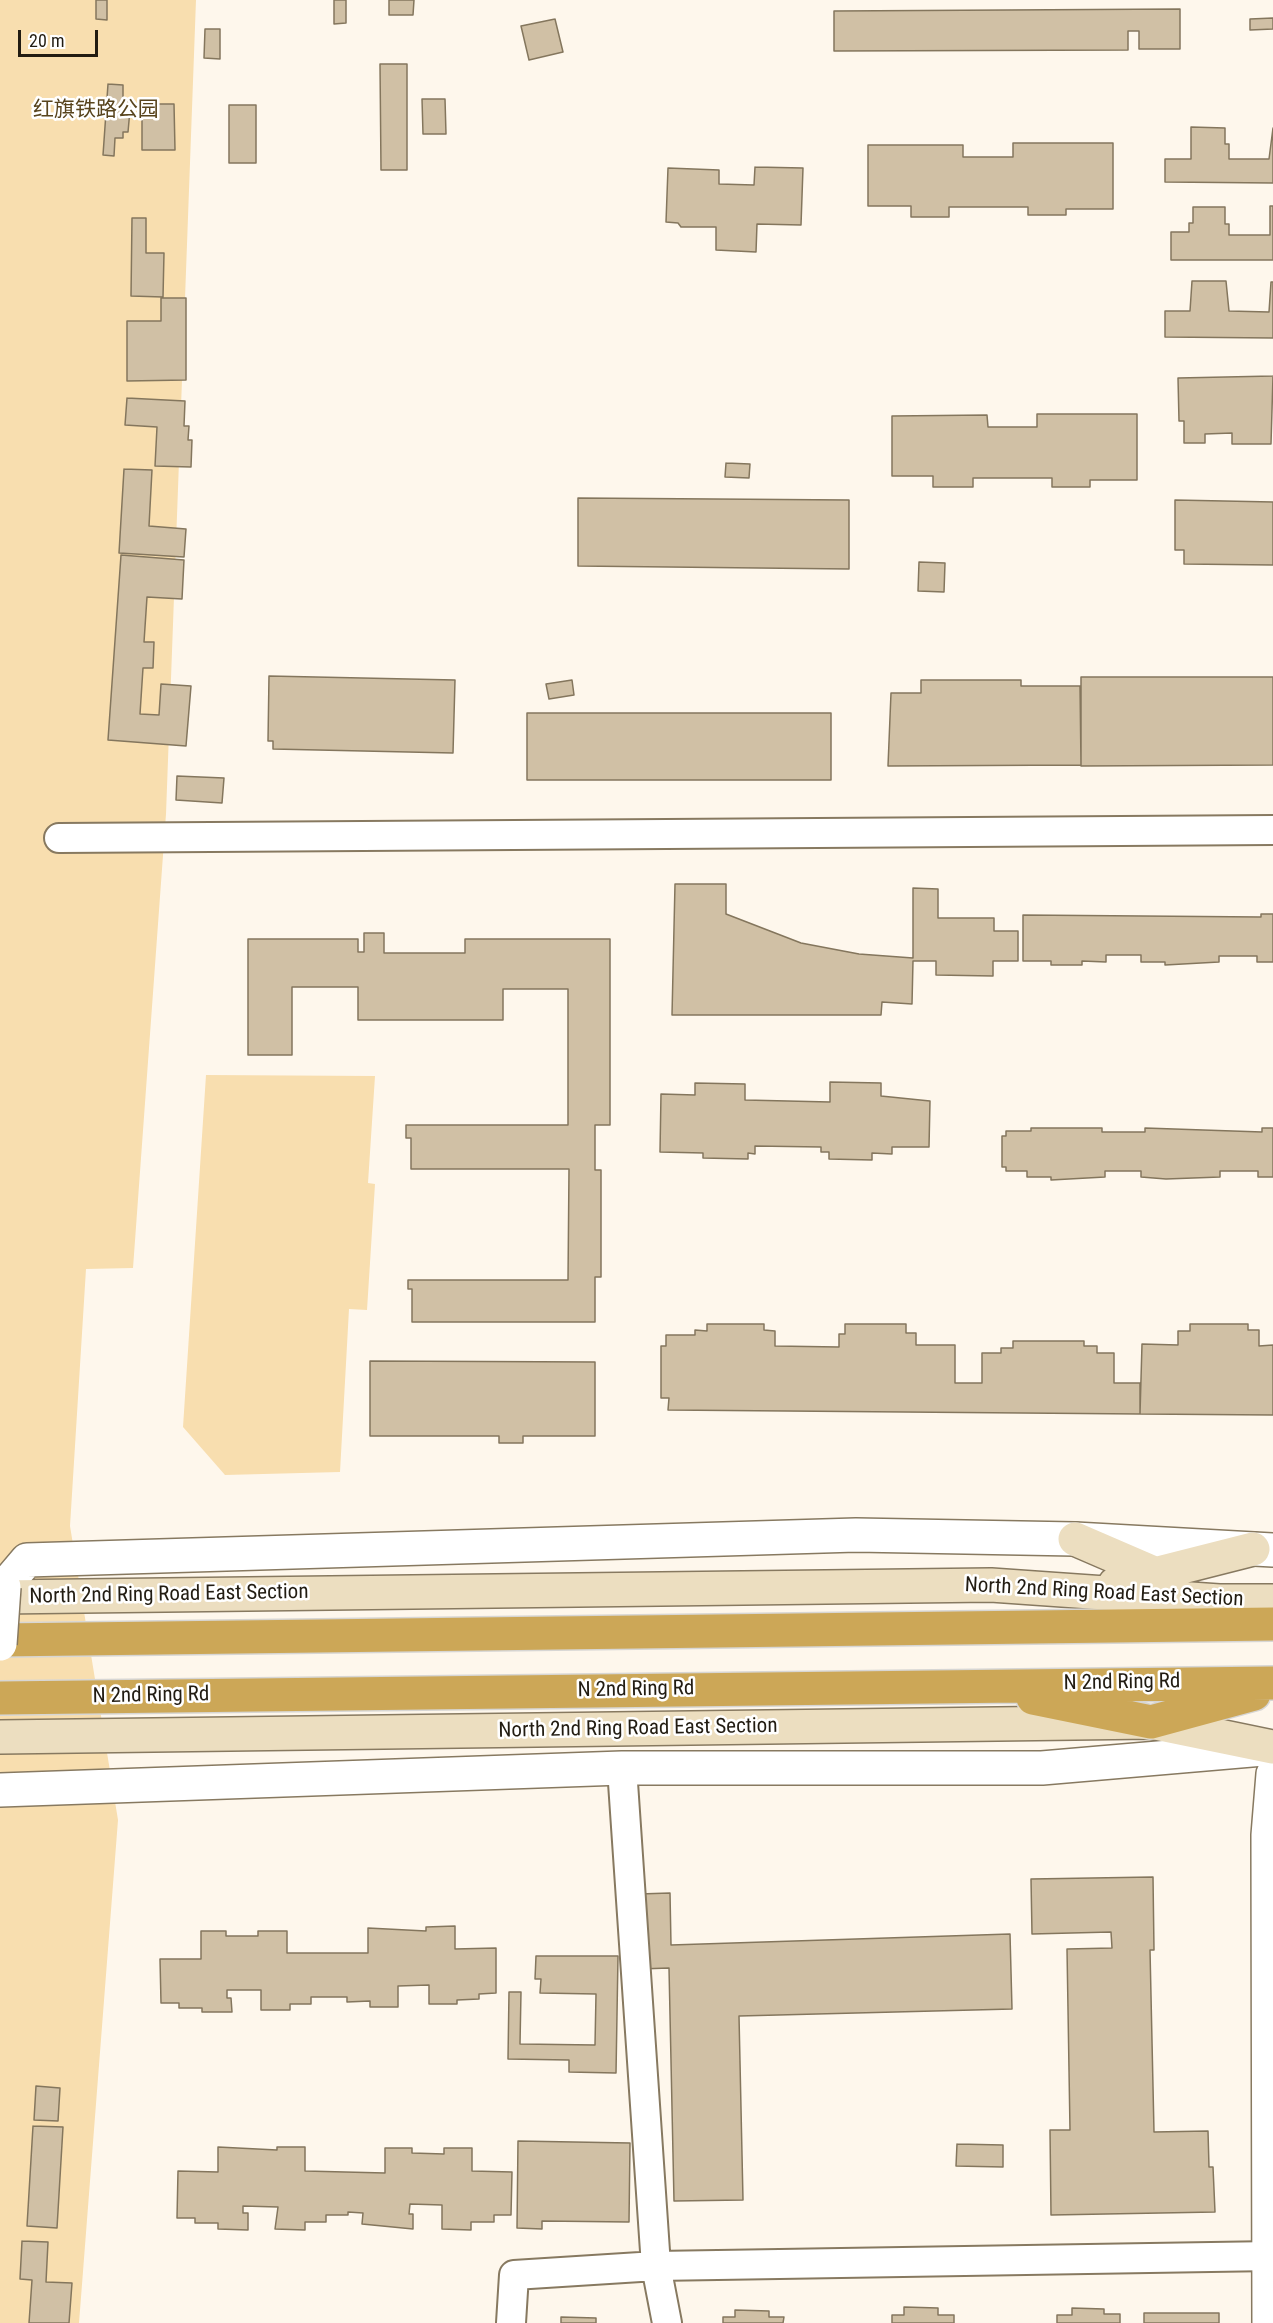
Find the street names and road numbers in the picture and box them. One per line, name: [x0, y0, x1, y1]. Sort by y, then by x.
street label: North 2nd Ring Road East Section: [964, 1573, 1244, 1613]
street label: North 2nd Ring Road East Section: [29, 1580, 309, 1610]
street label: N 2nd Ring Rd: [1064, 1669, 1180, 1697]
street label: N 2nd Ring Rd: [578, 1676, 694, 1704]
street label: N 2nd Ring Rd: [93, 1682, 209, 1710]
street label: North 2nd Ring Road East Section: [498, 1714, 778, 1744]

